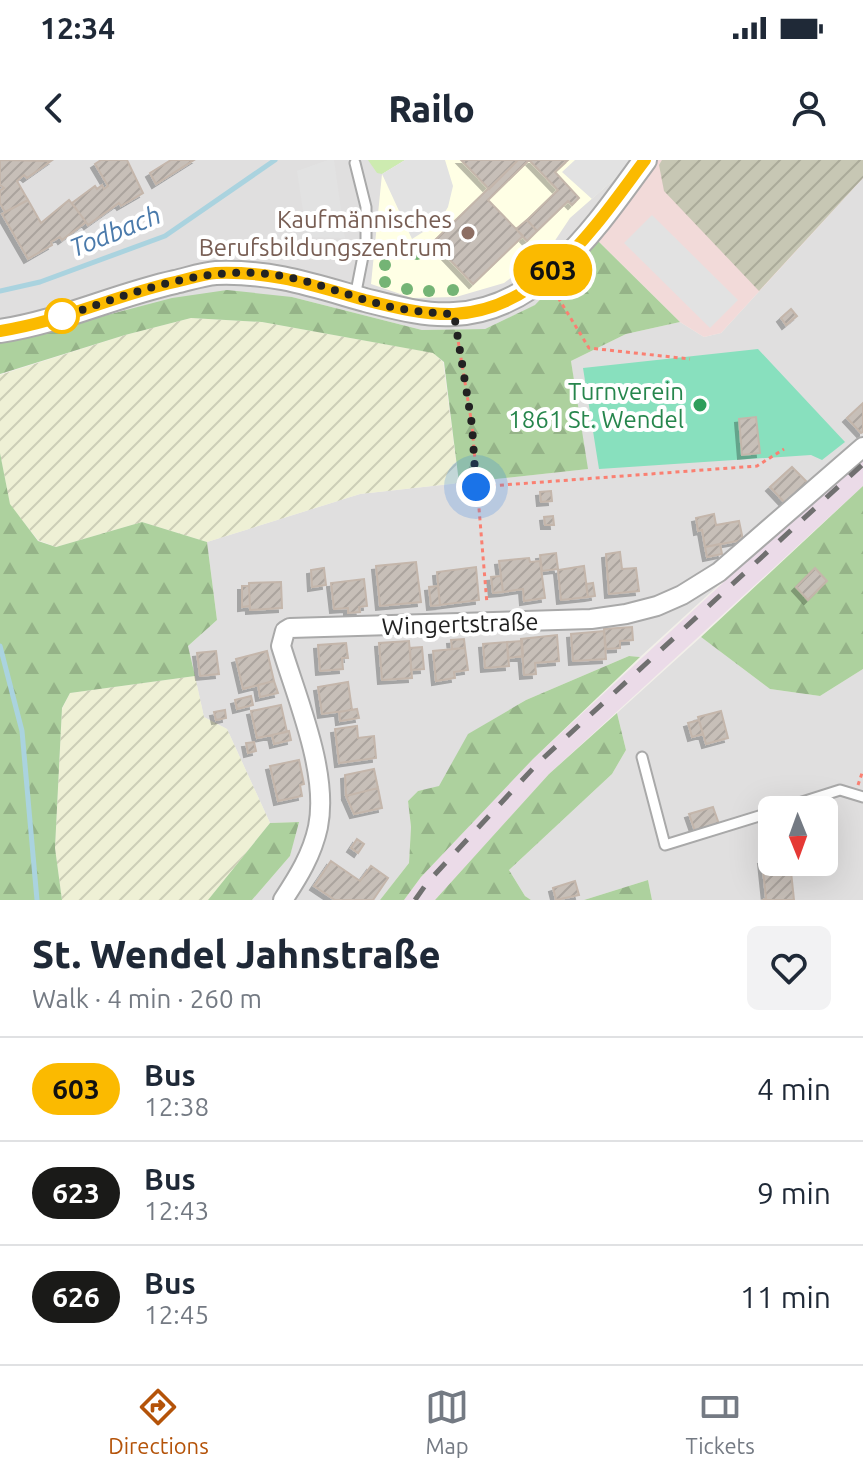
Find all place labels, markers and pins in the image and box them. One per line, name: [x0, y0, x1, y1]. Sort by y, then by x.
place label: Kaufmännisches Berufsbildungszentrum: [199, 206, 452, 261]
marker: Kaufmännisches Berufsbildungszentrum: [459, 224, 477, 242]
unlabelled marker: [45, 299, 79, 333]
place label: Turnverein 1861 St. Wendel: [508, 378, 684, 433]
marker: Turnverein 1861 St. Wendel: [691, 396, 709, 414]

